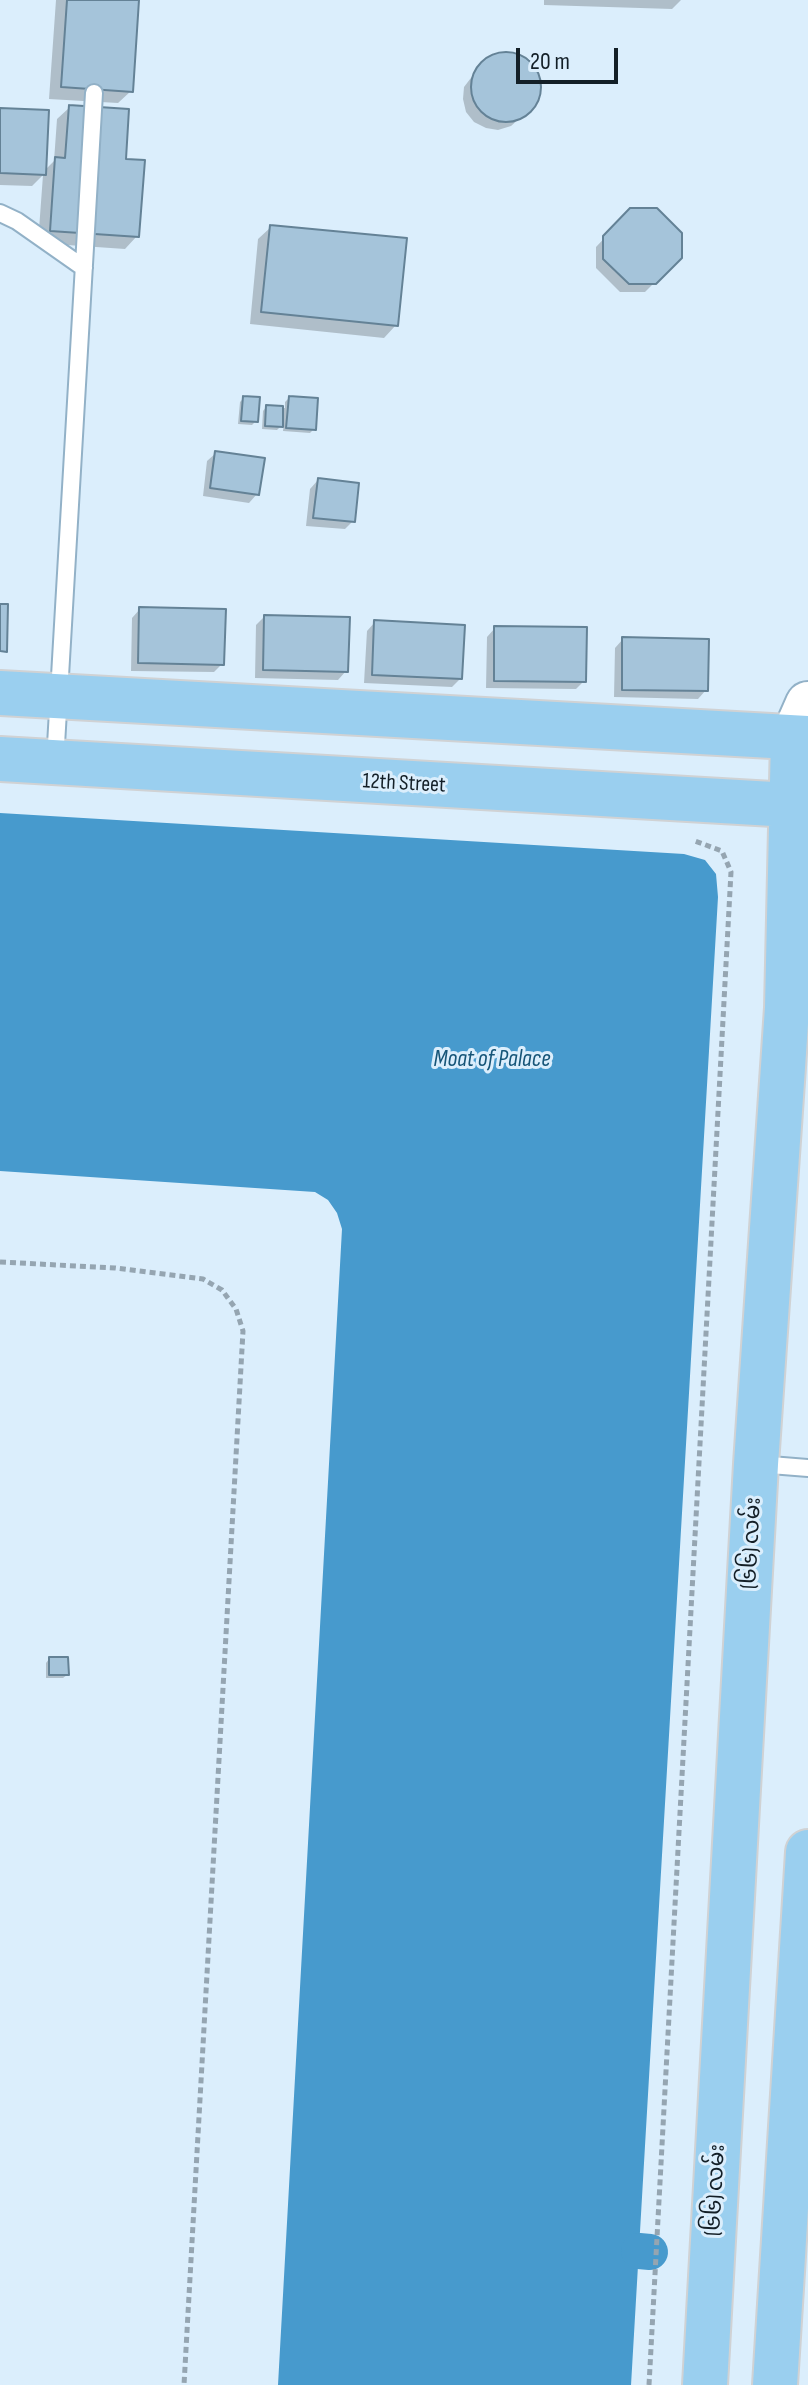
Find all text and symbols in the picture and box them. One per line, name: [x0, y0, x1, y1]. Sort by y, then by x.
scale bar: [520, 32, 622, 82]
text: 20 m: [530, 47, 570, 76]
street label: 12th Street: [362, 769, 446, 799]
water label: Moat of Palace: [433, 1046, 551, 1074]
street label: (၆၆) လမ်း: [736, 1496, 768, 1590]
street label: (၆၆) လမ်း: [700, 2143, 732, 2237]

